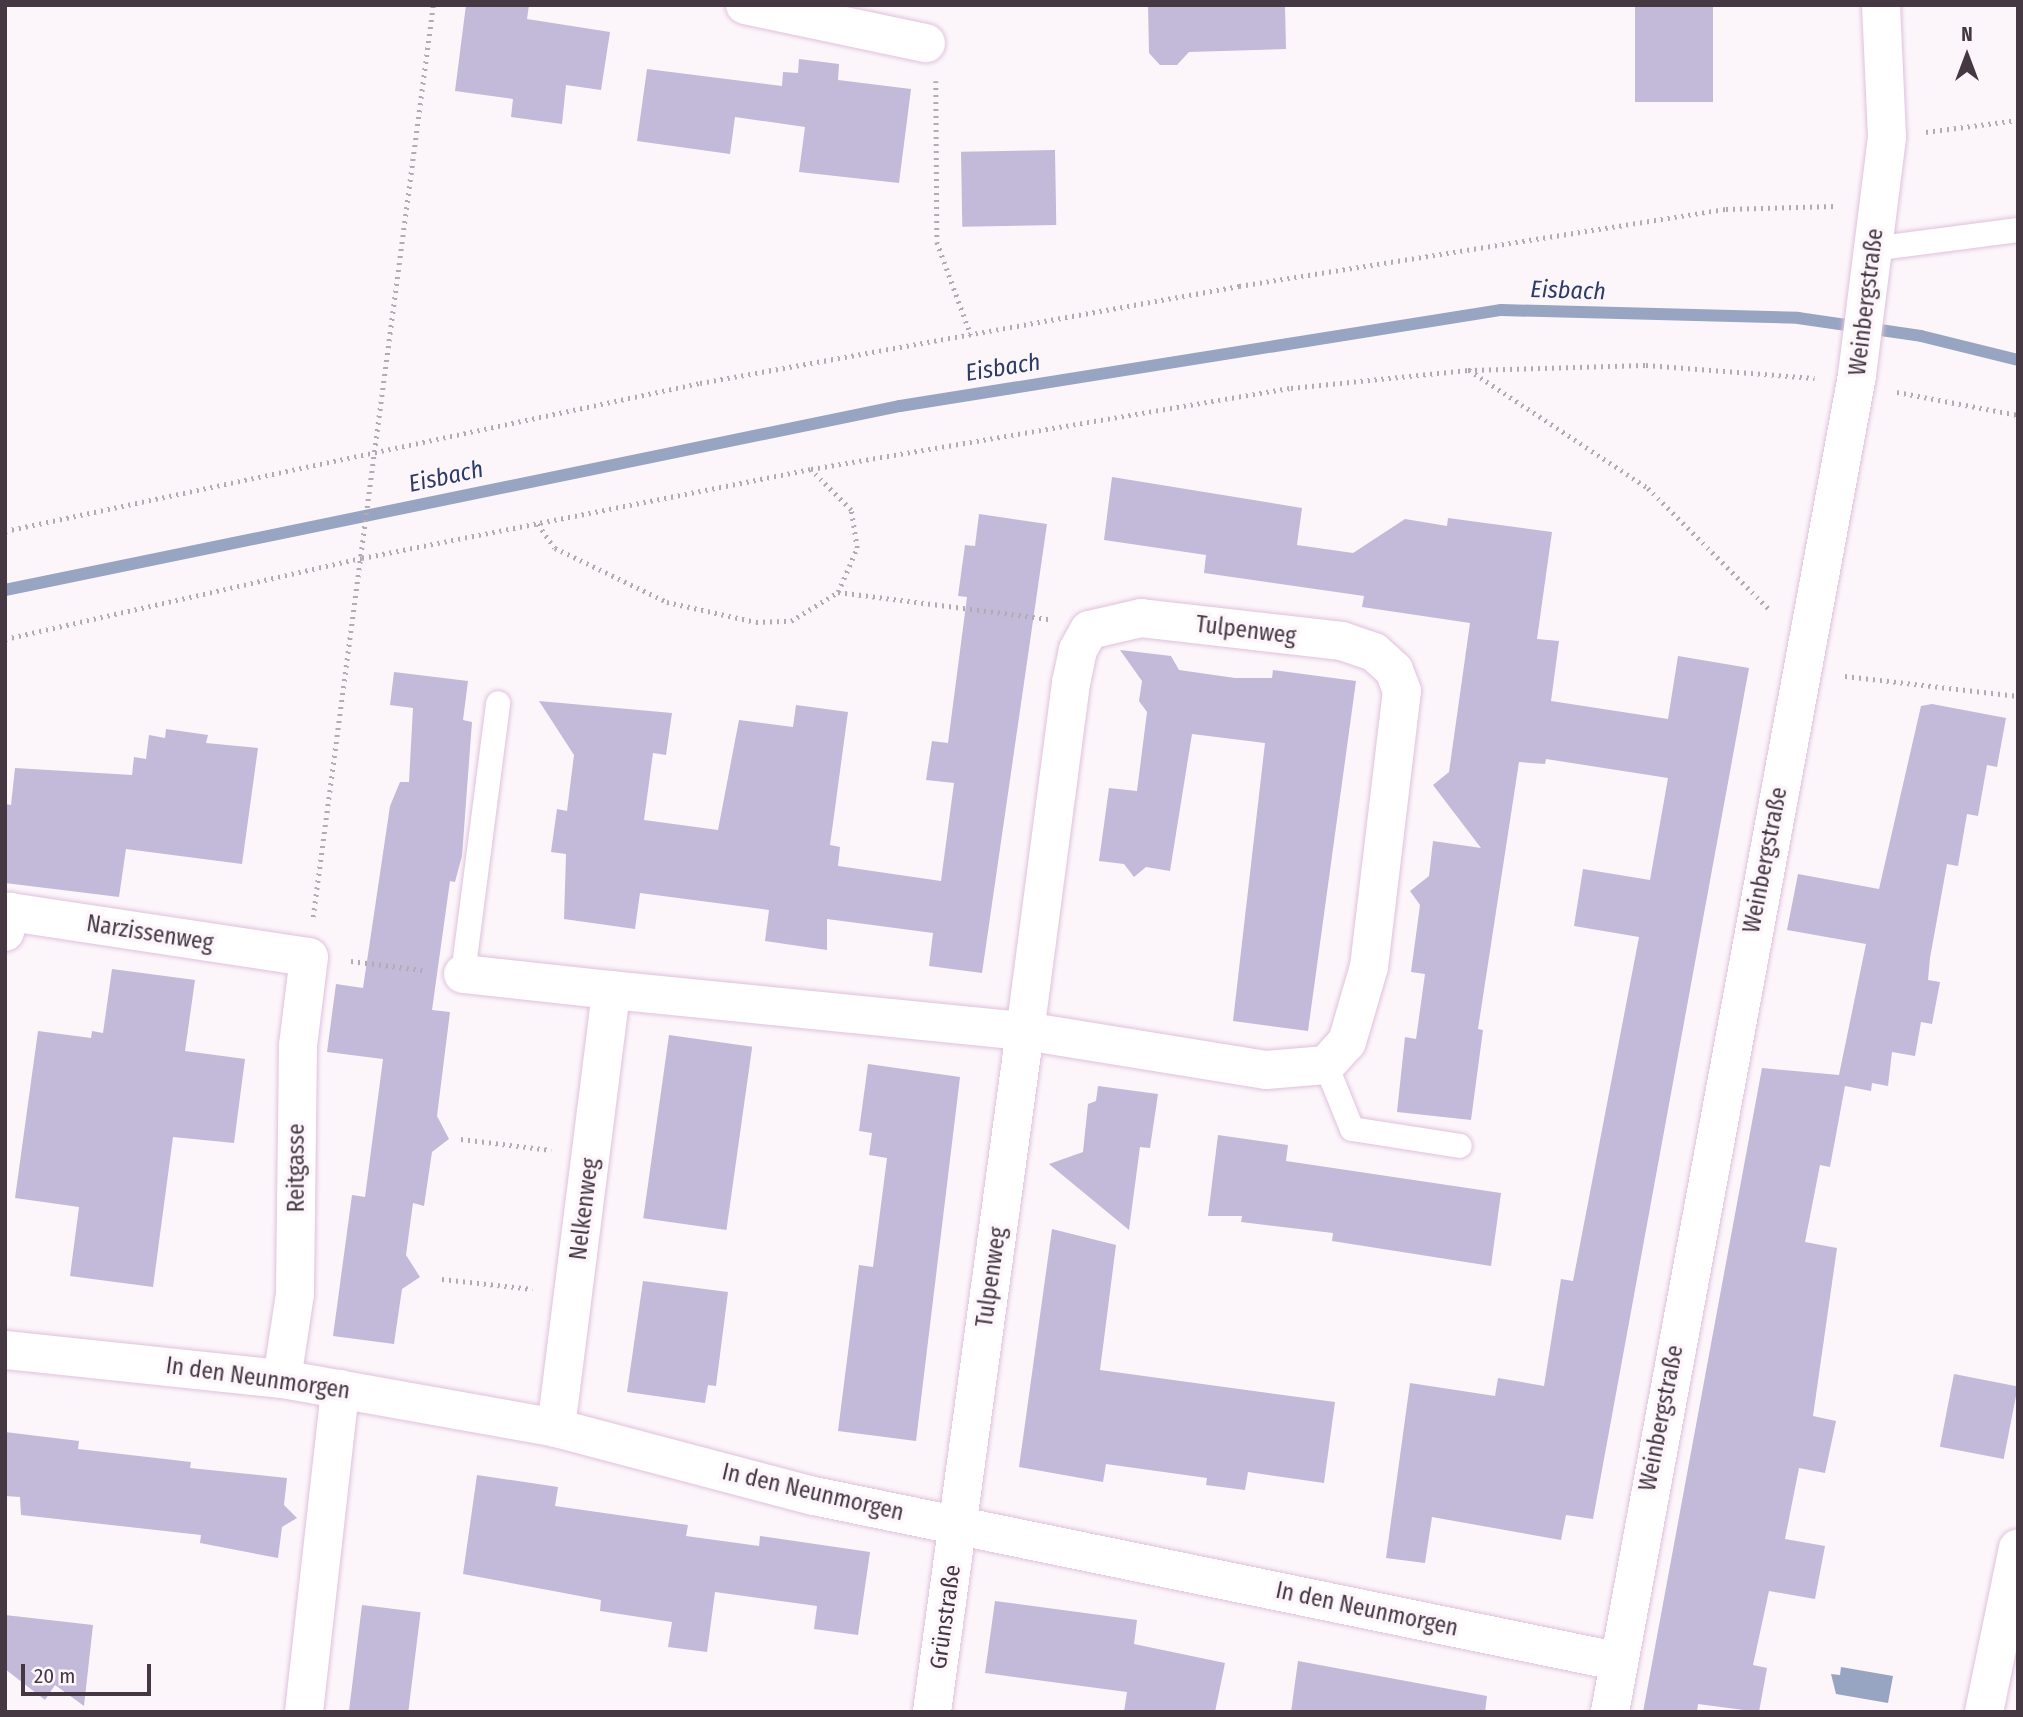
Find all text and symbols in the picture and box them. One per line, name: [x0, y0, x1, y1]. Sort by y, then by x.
north arrow: [1932, 21, 2002, 91]
text: N: [1961, 23, 1973, 46]
street label: Weinbergstraße: [1843, 227, 1889, 377]
water label: Eisbach: [1530, 275, 1606, 307]
water label: Eisbach: [963, 348, 1043, 388]
water label: Eisbach: [406, 455, 486, 499]
street label: Tulpenweg: [1194, 610, 1298, 650]
street label: Weinbergstraße: [1737, 785, 1793, 935]
street label: Narzissenweg: [85, 909, 215, 957]
street label: Reitgasse: [282, 1124, 310, 1212]
street label: Nelkenweg: [564, 1156, 604, 1262]
street label: Tulpenweg: [970, 1225, 1012, 1329]
street label: Weinbergstraße: [1633, 1343, 1689, 1493]
street label: In den Neunmorgen: [164, 1351, 352, 1405]
street label: In den Neunmorgen: [719, 1458, 907, 1526]
street label: Grünstraße: [924, 1563, 966, 1671]
street label: In den Neunmorgen: [1273, 1576, 1461, 1642]
scale bar: [24, 1650, 154, 1694]
text: 20 m: [34, 1663, 75, 1689]

